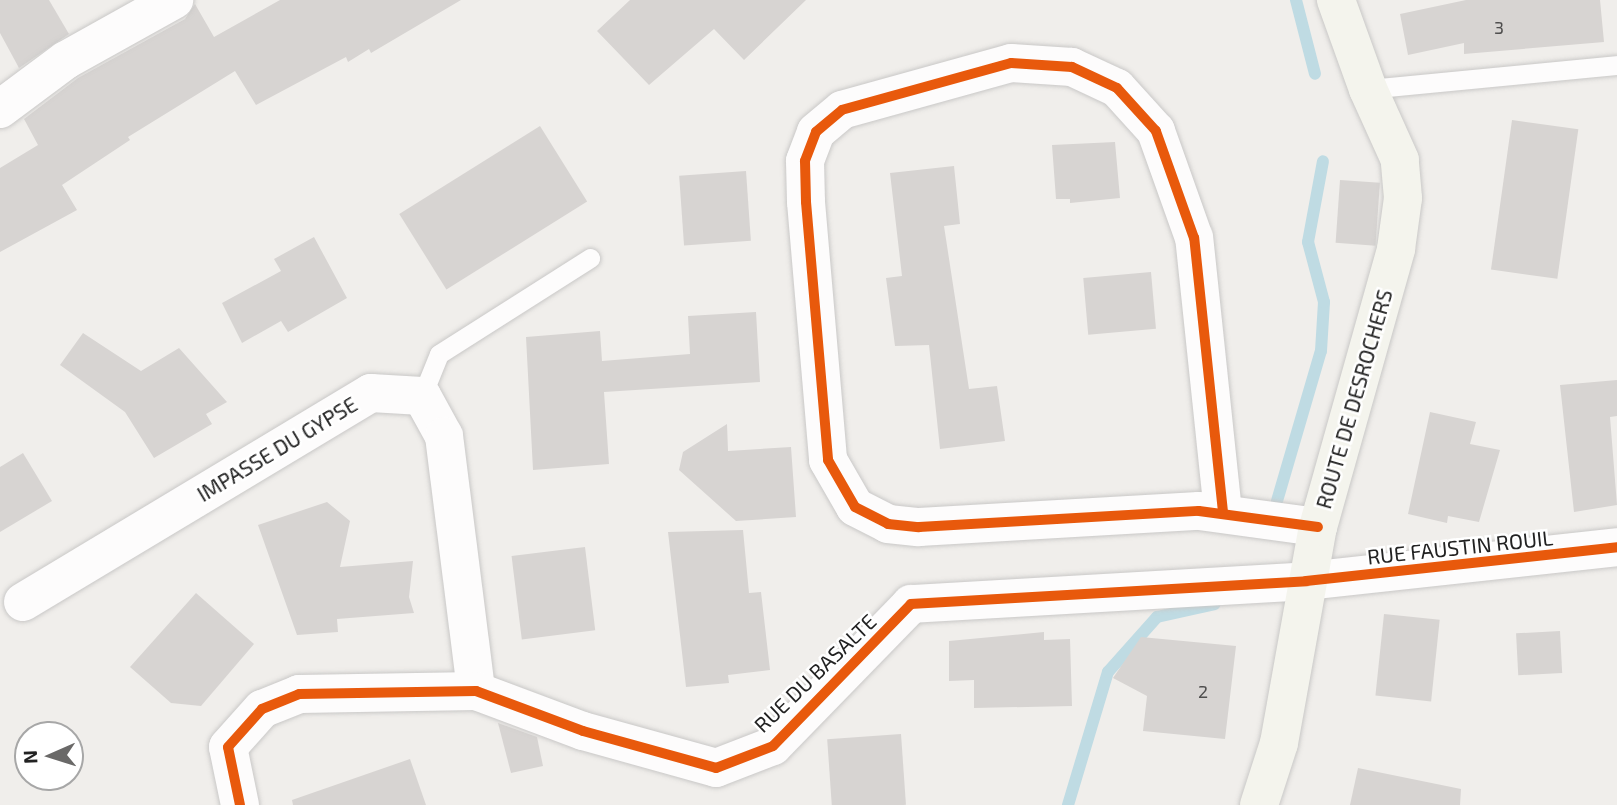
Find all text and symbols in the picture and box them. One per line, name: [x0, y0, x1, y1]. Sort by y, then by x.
house number: 3: [1494, 16, 1504, 38]
street label: ROUTE DE DESROCHERS: [1311, 286, 1397, 512]
street label: IMPASSE DU GYPSE: [192, 391, 362, 507]
street label: RUE FAUSTIN ROUIL: [1366, 525, 1554, 569]
street label: RUE DU BASALTE: [749, 609, 881, 737]
house number: 2: [1198, 680, 1208, 702]
north arrow: [14, 721, 84, 791]
text: N: [18, 750, 41, 764]

